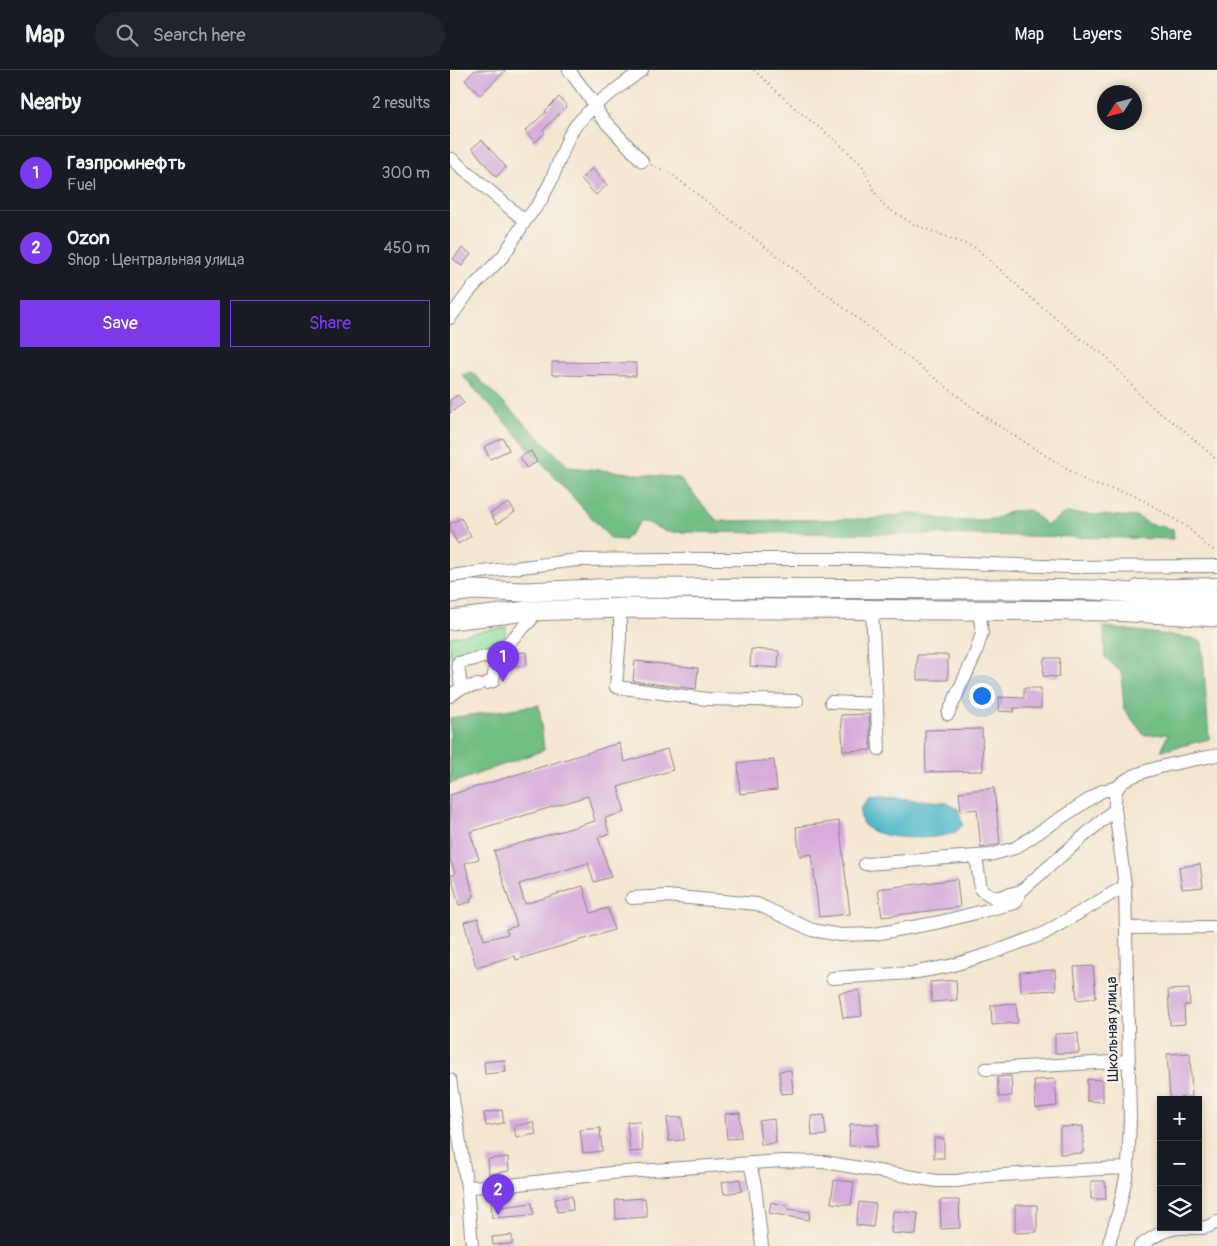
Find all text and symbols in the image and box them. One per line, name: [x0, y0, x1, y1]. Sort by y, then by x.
search box: [95, 12, 445, 57]
text: Map: [25, 20, 65, 49]
icon: search: [113, 21, 141, 49]
text: Search here: [153, 23, 246, 47]
text: Map: [1015, 23, 1044, 46]
text: Layers: [1072, 23, 1122, 46]
text: Share: [1150, 23, 1192, 46]
north arrow: [1097, 85, 1142, 130]
text: Nearby: [20, 89, 81, 116]
text: 2 results: [372, 93, 430, 113]
text: Газпромнефть: [67, 151, 186, 175]
text: 1: [33, 163, 39, 183]
text: 300 m: [382, 163, 430, 183]
text: Fuel: [67, 175, 96, 195]
text: Ozon: [67, 226, 110, 250]
text: 2: [32, 238, 40, 258]
text: 450 m: [383, 238, 430, 258]
text: Shop · Центральная улица: [67, 250, 245, 270]
button: Save: [20, 300, 220, 347]
button: Share: [230, 300, 430, 347]
pin: 1: [487, 641, 519, 682]
your location: [969, 683, 995, 709]
street label: Школьная улица: [1102, 976, 1123, 1082]
map controls: [1157, 1096, 1202, 1231]
button: +: [1157, 1096, 1202, 1141]
button: −: [1157, 1141, 1202, 1186]
pin: 2: [482, 1174, 514, 1215]
button: layers: [1157, 1186, 1202, 1231]

